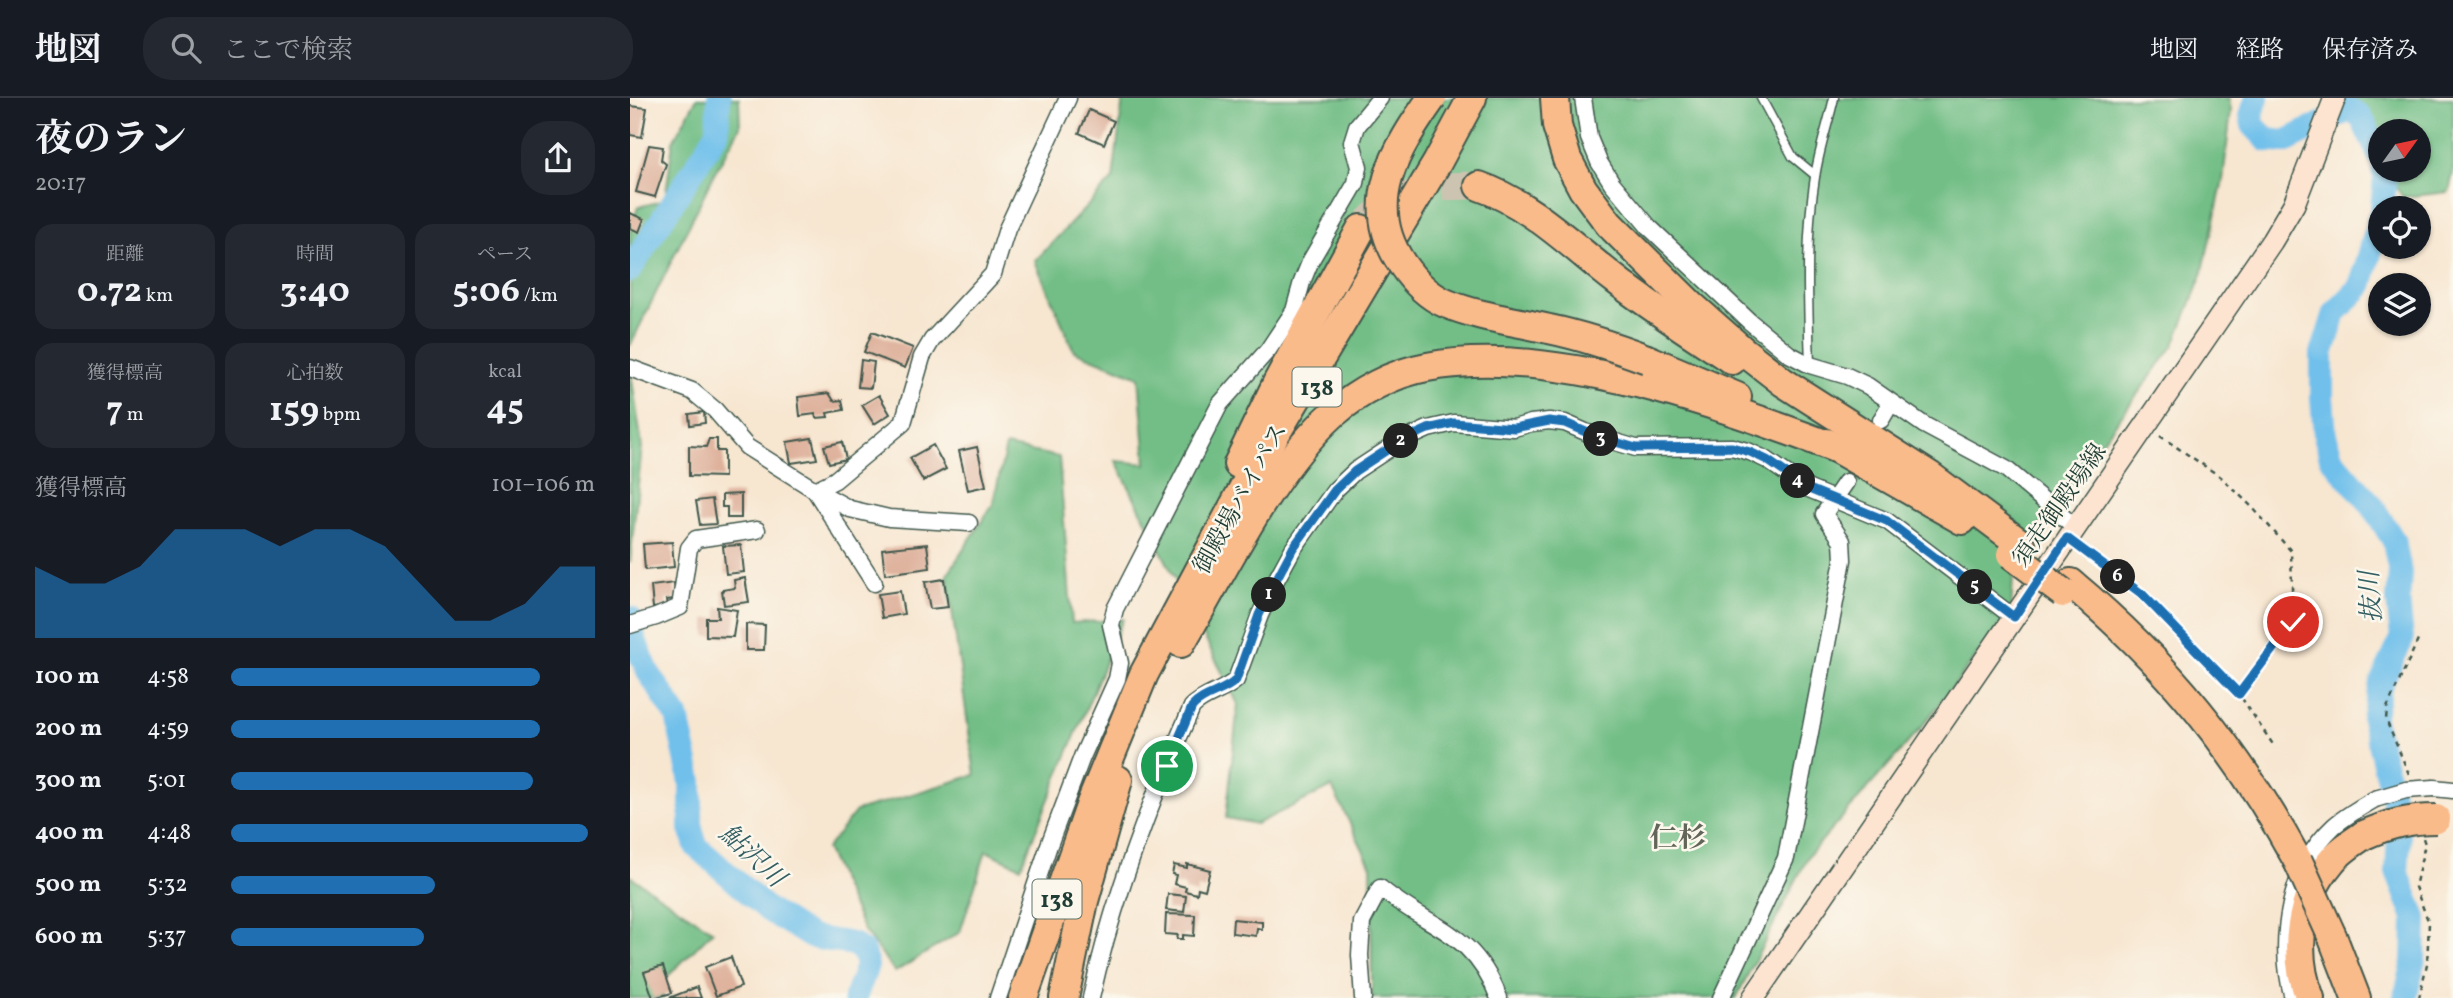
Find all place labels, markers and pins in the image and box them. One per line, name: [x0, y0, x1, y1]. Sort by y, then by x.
pin: 3: [1584, 422, 1618, 456]
pin: 2: [1384, 424, 1418, 458]
pin: 4: [1780, 464, 1816, 498]
pin: 6: [2100, 560, 2136, 594]
pin: 5: [1958, 570, 1992, 604]
pin: 1: [1252, 578, 1286, 612]
pin: [2263, 592, 2323, 652]
pin: [1137, 736, 1197, 796]

